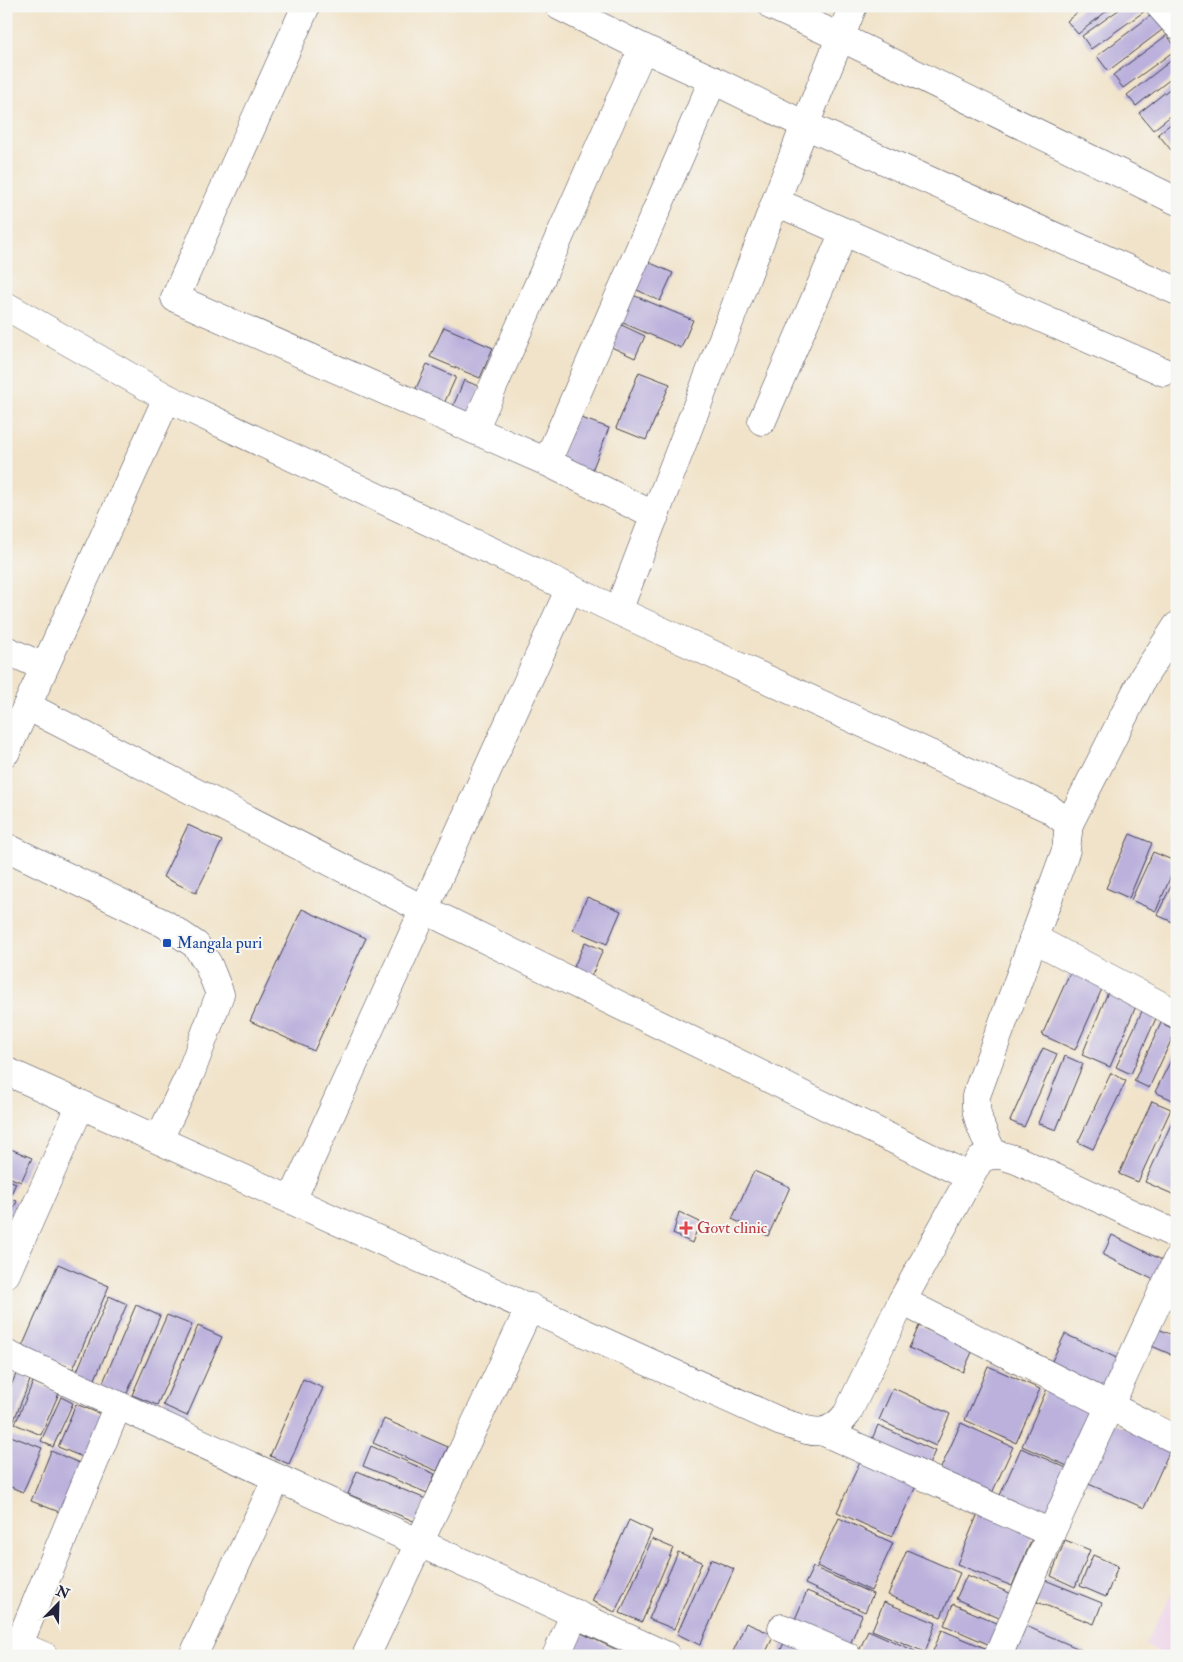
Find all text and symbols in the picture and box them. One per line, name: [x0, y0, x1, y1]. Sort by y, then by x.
place label: Mangala puri: [177, 933, 262, 954]
marker: Mangala puri: [161, 937, 173, 949]
place label: Govt clinic: [697, 1218, 768, 1238]
marker: Govt clinic: [679, 1221, 693, 1235]
north arrow: [32, 1580, 82, 1630]
text: N: [53, 1582, 72, 1603]

